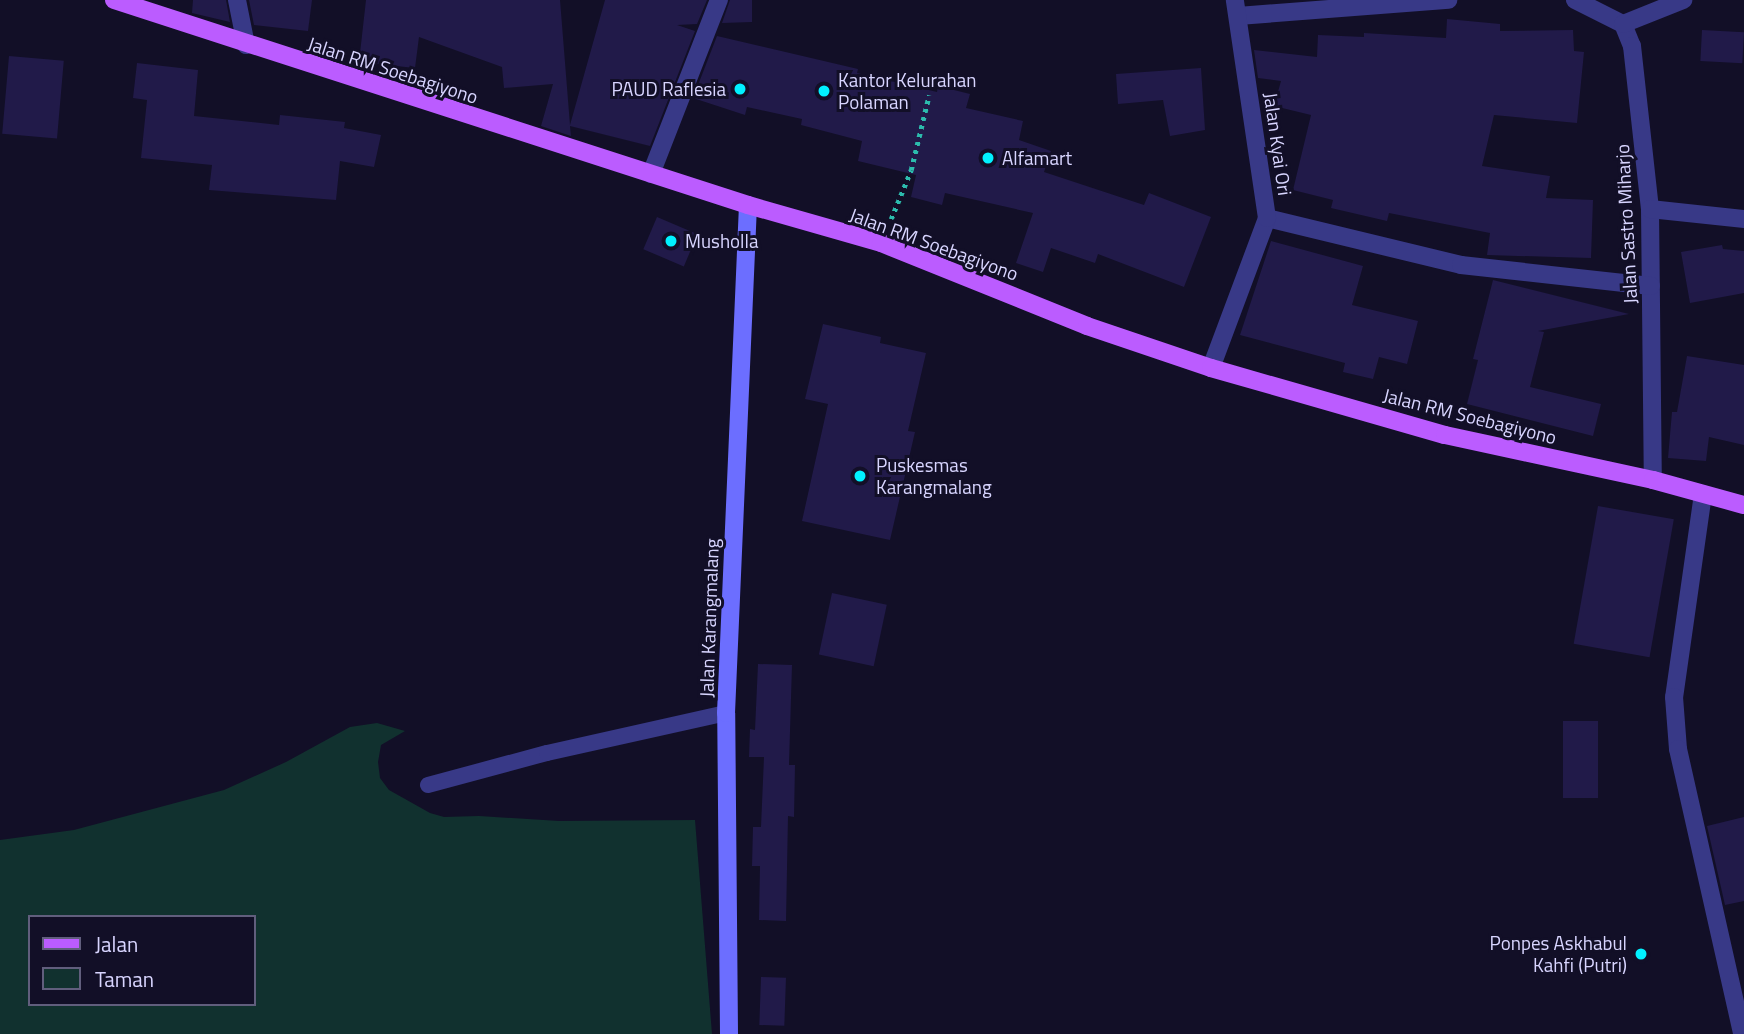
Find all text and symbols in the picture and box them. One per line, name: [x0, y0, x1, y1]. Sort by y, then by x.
street label: Jalan RM Soebagiyono: [305, 32, 481, 108]
place label: Kantor Kelurahan Polaman: [838, 69, 977, 113]
place label: PAUD Raflesia: [611, 78, 726, 100]
marker: PAUD Raflesia: [732, 81, 748, 97]
marker: Kantor Kelurahan Polaman: [816, 83, 832, 99]
street label: Jalan Kyai Ori: [1259, 91, 1297, 197]
street label: Jalan Sastro Miharjo: [1610, 144, 1642, 304]
place label: Alfamart: [1002, 147, 1072, 169]
marker: Alfamart: [980, 150, 996, 166]
street label: Jalan RM Soebagiyono: [847, 203, 1021, 285]
place label: Musholla: [685, 230, 758, 252]
marker: Musholla: [663, 233, 679, 249]
street label: Jalan RM Soebagiyono: [1381, 383, 1559, 449]
place label: Puskesmas Karangmalang: [876, 454, 992, 498]
marker: Puskesmas Karangmalang: [850, 466, 870, 486]
street label: Jalan Karangmalang: [695, 538, 723, 698]
legend: [28, 915, 256, 1006]
text: Jalan: [95, 928, 138, 960]
place label: Ponpes Askhabul Kahfi (Putri): [1489, 932, 1627, 976]
marker: Ponpes Askhabul Kahfi (Putri): [1633, 946, 1649, 962]
text: Taman: [95, 963, 154, 995]

